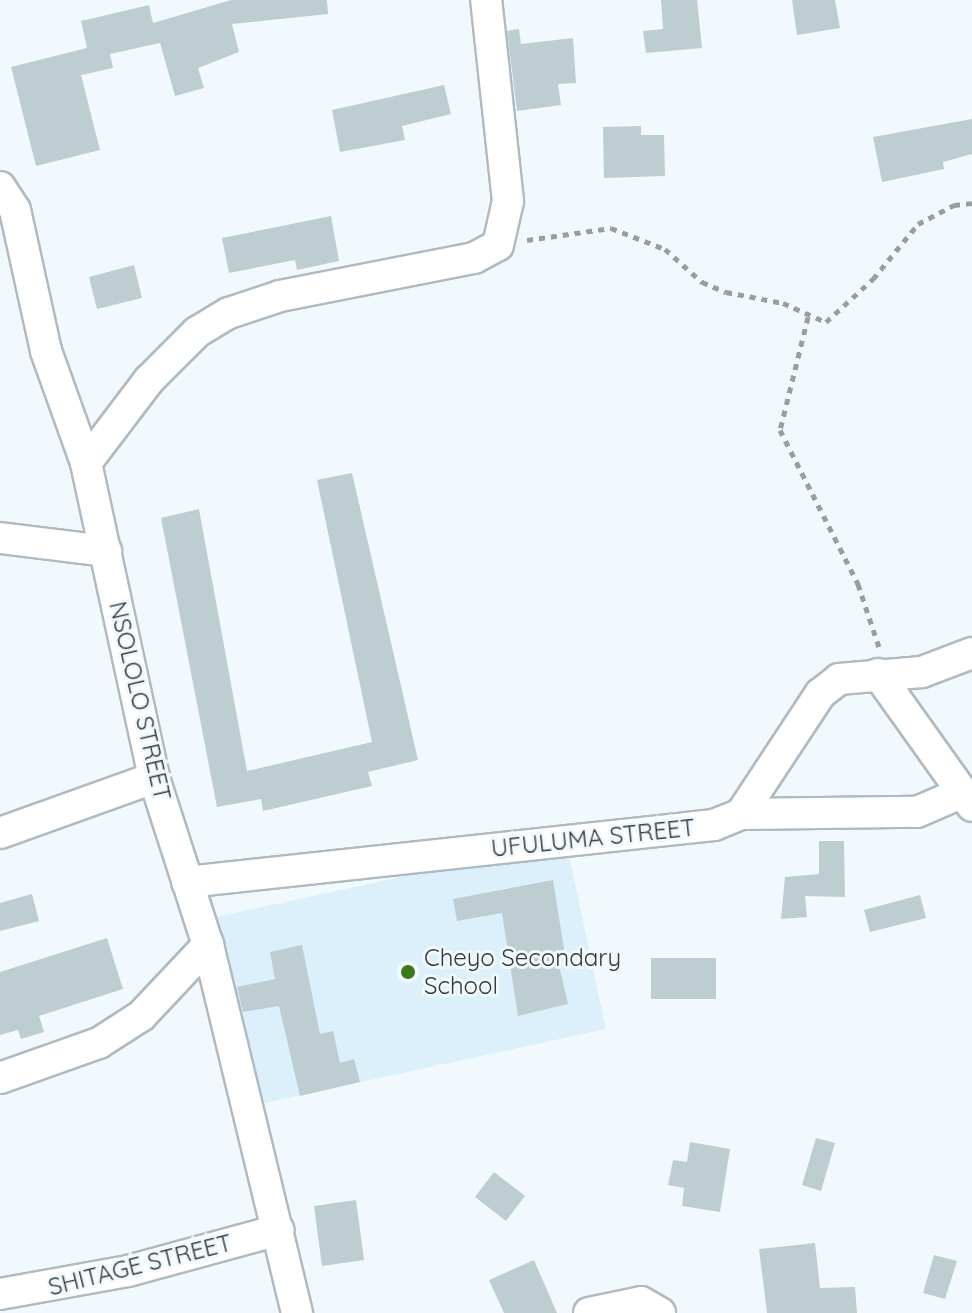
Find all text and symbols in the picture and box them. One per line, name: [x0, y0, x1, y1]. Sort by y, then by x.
street label: NSOLOLO STREET: [103, 599, 177, 803]
street label: UFULUMA STREET: [490, 813, 696, 863]
place label: Cheyo Secondary School: [424, 944, 621, 1000]
marker: Cheyo Secondary School: [399, 963, 417, 981]
street label: SHITAGE STREET: [45, 1228, 235, 1302]

